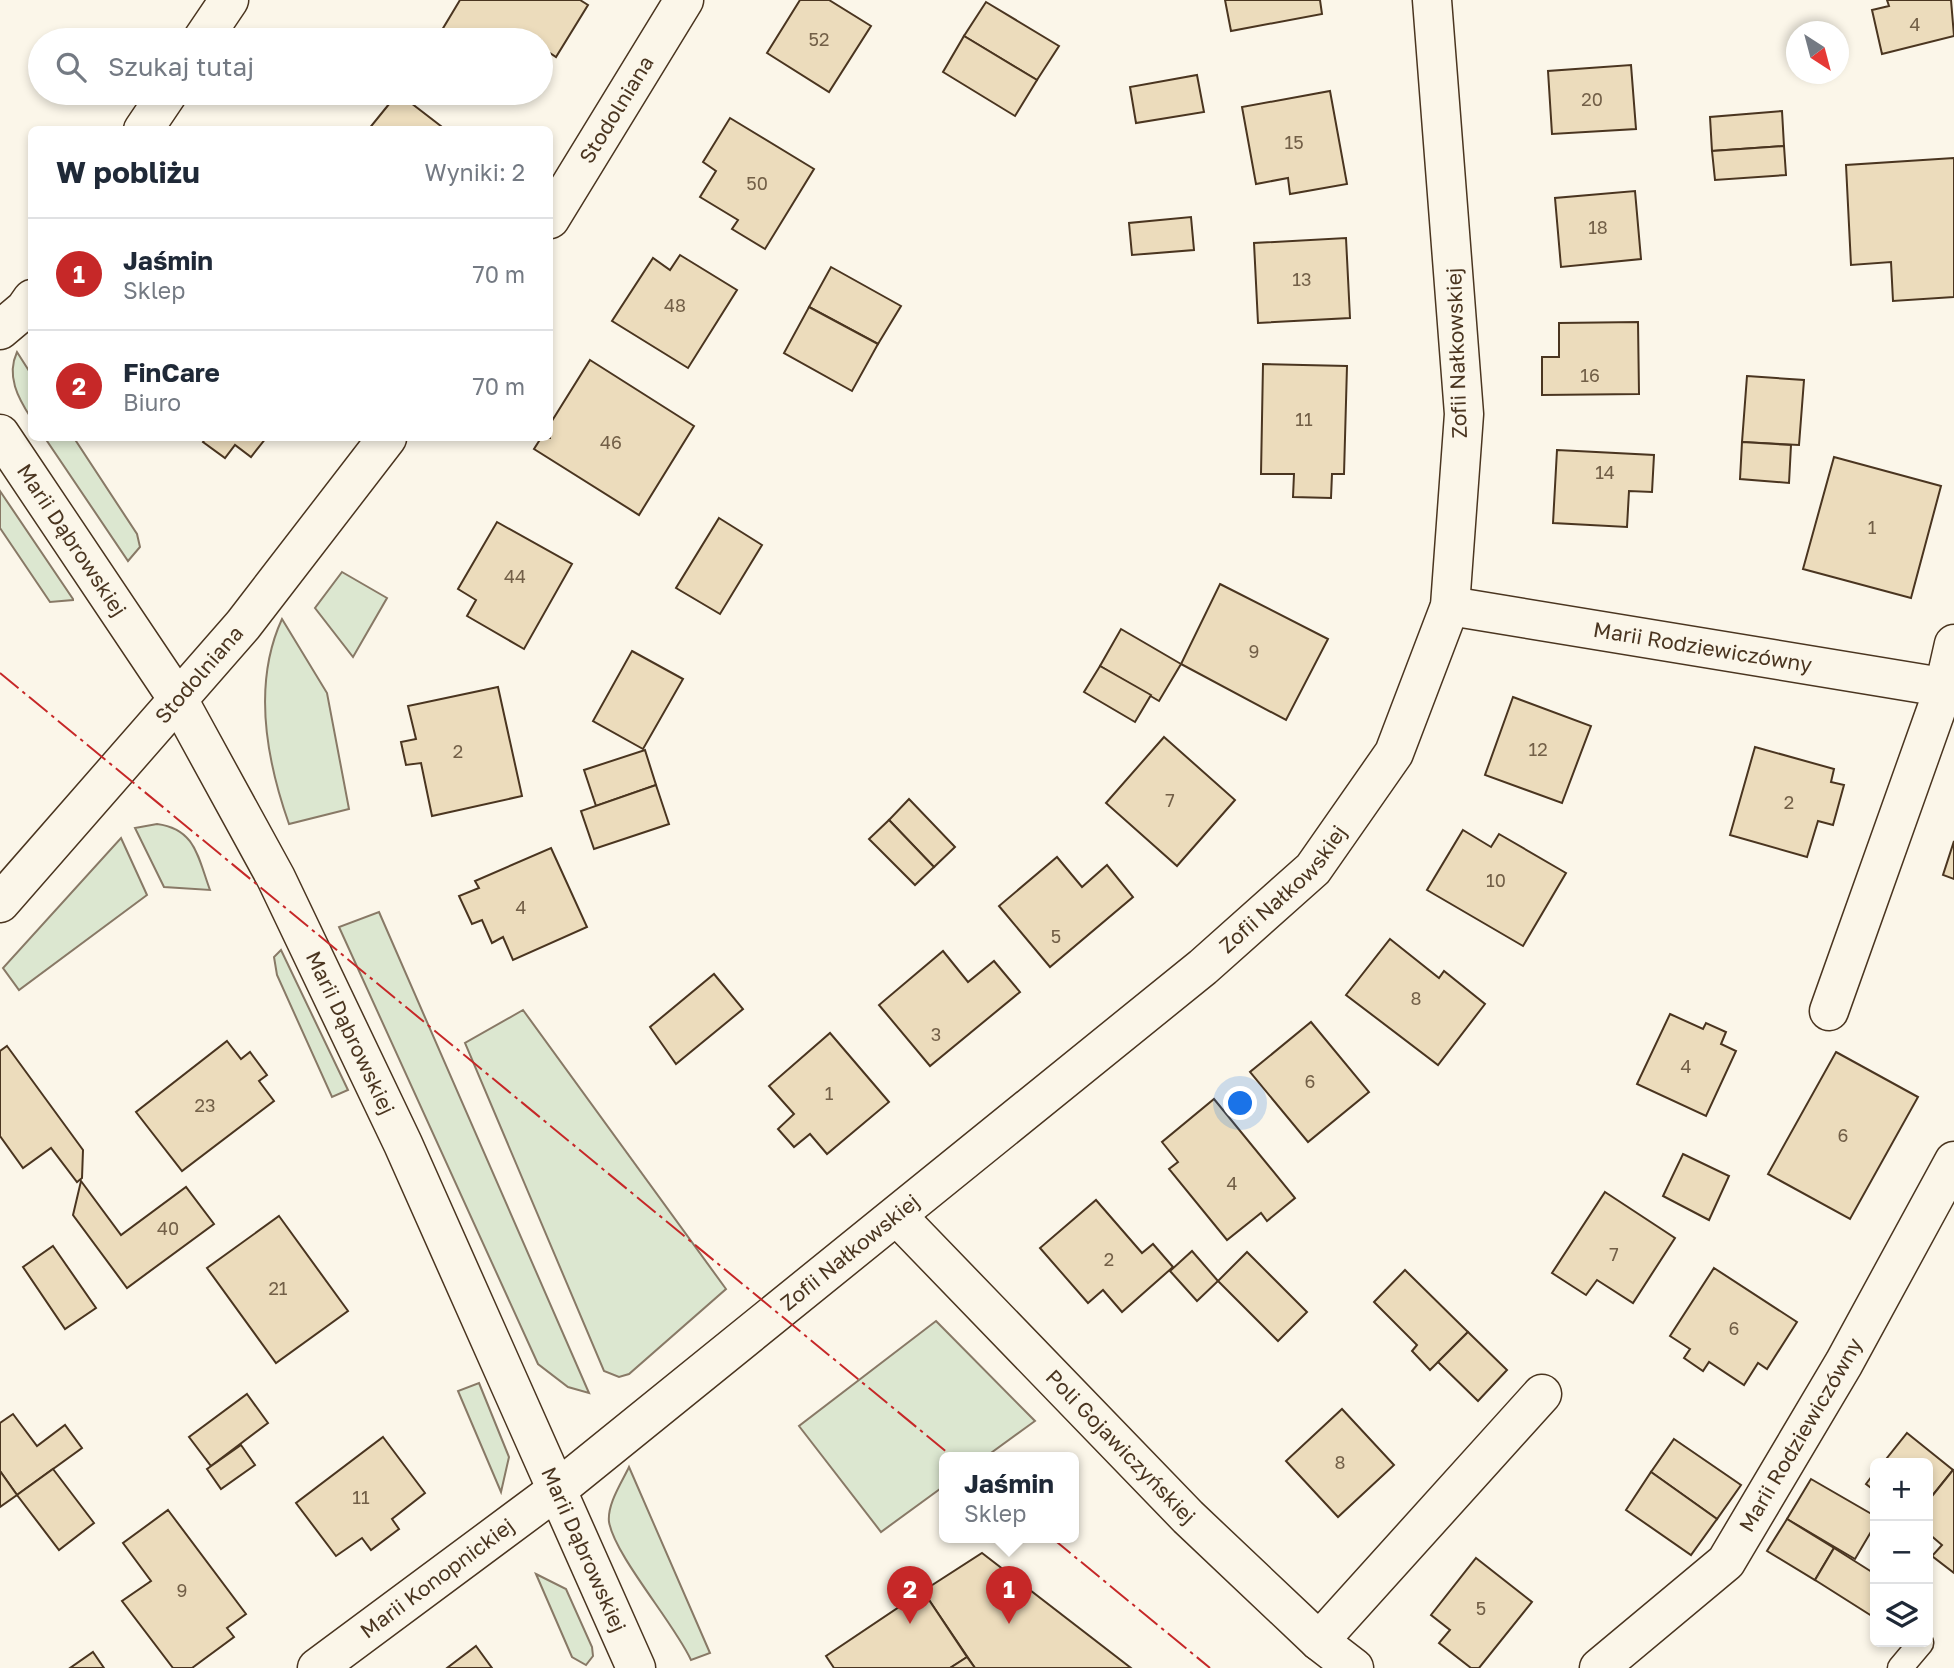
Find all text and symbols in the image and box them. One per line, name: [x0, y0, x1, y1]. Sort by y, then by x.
house number: 4: [1910, 13, 1921, 35]
north arrow: [1786, 21, 1849, 84]
search box: [28, 28, 553, 105]
house number: 52: [809, 28, 829, 50]
icon: search: [52, 48, 90, 86]
text: Szukaj tutaj: [108, 51, 254, 82]
street label: Stodolniana: [573, 51, 659, 168]
house number: 20: [1581, 88, 1603, 110]
house number: 15: [1284, 131, 1304, 153]
text: W pobliżu: [56, 154, 200, 190]
text: Wyniki: 2: [425, 158, 525, 186]
house number: 50: [746, 172, 768, 194]
house number: 18: [1588, 216, 1608, 238]
text: Jaśmin: [123, 245, 213, 276]
text: 1: [73, 260, 85, 288]
text: 70 m: [472, 260, 525, 288]
street label: Zofii Nałkowskiej: [1440, 267, 1472, 439]
house number: 13: [1292, 268, 1312, 290]
text: Sklep: [123, 276, 185, 304]
house number: 48: [664, 294, 686, 316]
text: FinCare: [123, 357, 220, 388]
house number: 16: [1580, 364, 1600, 386]
text: 2: [72, 372, 86, 400]
text: 70 m: [472, 372, 525, 400]
text: Biuro: [123, 388, 181, 416]
house number: 11: [1295, 408, 1313, 430]
house number: 46: [600, 431, 622, 453]
street label: Marii Dąbrowskiej: [12, 459, 132, 621]
house number: 14: [1595, 461, 1615, 483]
house number: 1: [1868, 516, 1877, 538]
house number: 44: [504, 565, 526, 587]
street label: Marii Rodziewiczówny: [1592, 616, 1814, 677]
street label: Stodolniana: [149, 620, 248, 729]
house number: 9: [1249, 640, 1259, 662]
house number: 12: [1528, 738, 1548, 760]
house number: 2: [453, 740, 463, 762]
house number: 7: [1165, 789, 1175, 811]
house number: 2: [1784, 791, 1794, 813]
street label: Zofii Nałkowskiej: [1213, 820, 1352, 958]
house number: 10: [1486, 869, 1506, 891]
house number: 4: [516, 896, 527, 918]
house number: 5: [1051, 925, 1061, 947]
street label: Marii Dąbrowskiej: [301, 947, 401, 1118]
house number: 8: [1411, 987, 1421, 1009]
house number: 3: [931, 1023, 941, 1045]
house number: 4: [1681, 1055, 1692, 1077]
house number: 6: [1305, 1070, 1315, 1092]
house number: 1: [825, 1082, 834, 1104]
your location: [1223, 1086, 1257, 1120]
house number: 23: [195, 1094, 215, 1116]
house number: 6: [1838, 1124, 1848, 1146]
house number: 4: [1227, 1172, 1238, 1194]
street label: Zofii Nałkowskiej: [775, 1188, 924, 1316]
house number: 40: [157, 1217, 179, 1239]
house number: 7: [1609, 1243, 1619, 1265]
house number: 2: [1104, 1248, 1114, 1270]
house number: 21: [268, 1277, 288, 1299]
house number: 6: [1729, 1317, 1739, 1339]
street label: Marii Rodziewiczówny: [1733, 1333, 1867, 1536]
street label: Poli Gojawiczyńskiej: [1041, 1364, 1201, 1529]
house number: 8: [1335, 1451, 1345, 1473]
popup: [939, 1452, 1079, 1543]
map controls: [1870, 1458, 1933, 1647]
button: +: [1870, 1458, 1933, 1521]
street label: Marii Dąbrowskiej: [536, 1463, 632, 1636]
text: Jaśmin: [964, 1468, 1054, 1499]
house number: 11: [352, 1486, 370, 1508]
text: Sklep: [964, 1499, 1026, 1527]
street label: Marii Konopnickiej: [355, 1512, 519, 1643]
button: −: [1870, 1521, 1933, 1584]
pin: 2: [887, 1566, 933, 1624]
pin: 1: [986, 1566, 1032, 1624]
house number: 9: [177, 1579, 187, 1601]
button: layers: [1870, 1584, 1933, 1647]
house number: 5: [1476, 1597, 1486, 1619]

